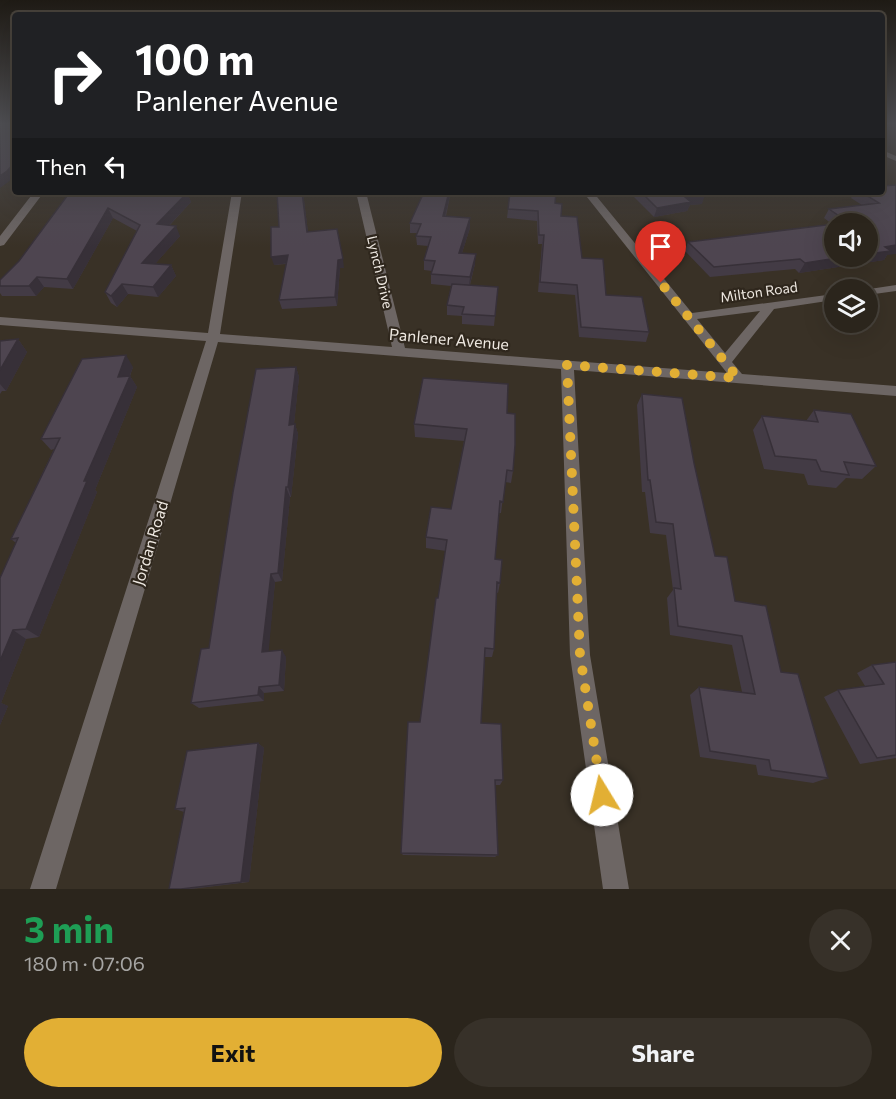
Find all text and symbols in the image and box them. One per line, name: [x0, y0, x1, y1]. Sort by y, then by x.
text: 100 m: [135, 32, 255, 84]
icon: right: [36, 36, 114, 114]
text: Panlener Avenue: [135, 84, 338, 117]
icon: left: [99, 150, 132, 183]
text: Then: [36, 153, 87, 180]
map controls: [824, 213, 878, 333]
button: sound: [824, 213, 878, 267]
pin: [635, 221, 686, 283]
icon: arrive: [644, 230, 677, 263]
street label: Lynch Drive: [364, 234, 397, 310]
street label: Milton Road: [719, 278, 799, 305]
button: layers: [824, 279, 878, 333]
street label: Panlener Avenue: [388, 324, 510, 353]
street label: Jordan Road: [128, 498, 171, 587]
position arrow: [570, 763, 634, 827]
text: 3 min: [24, 906, 114, 950]
button: close: [809, 909, 872, 972]
text: 180 m · 07:06: [24, 951, 145, 975]
button: Exit: [24, 1018, 442, 1087]
button: Share: [454, 1018, 872, 1087]

